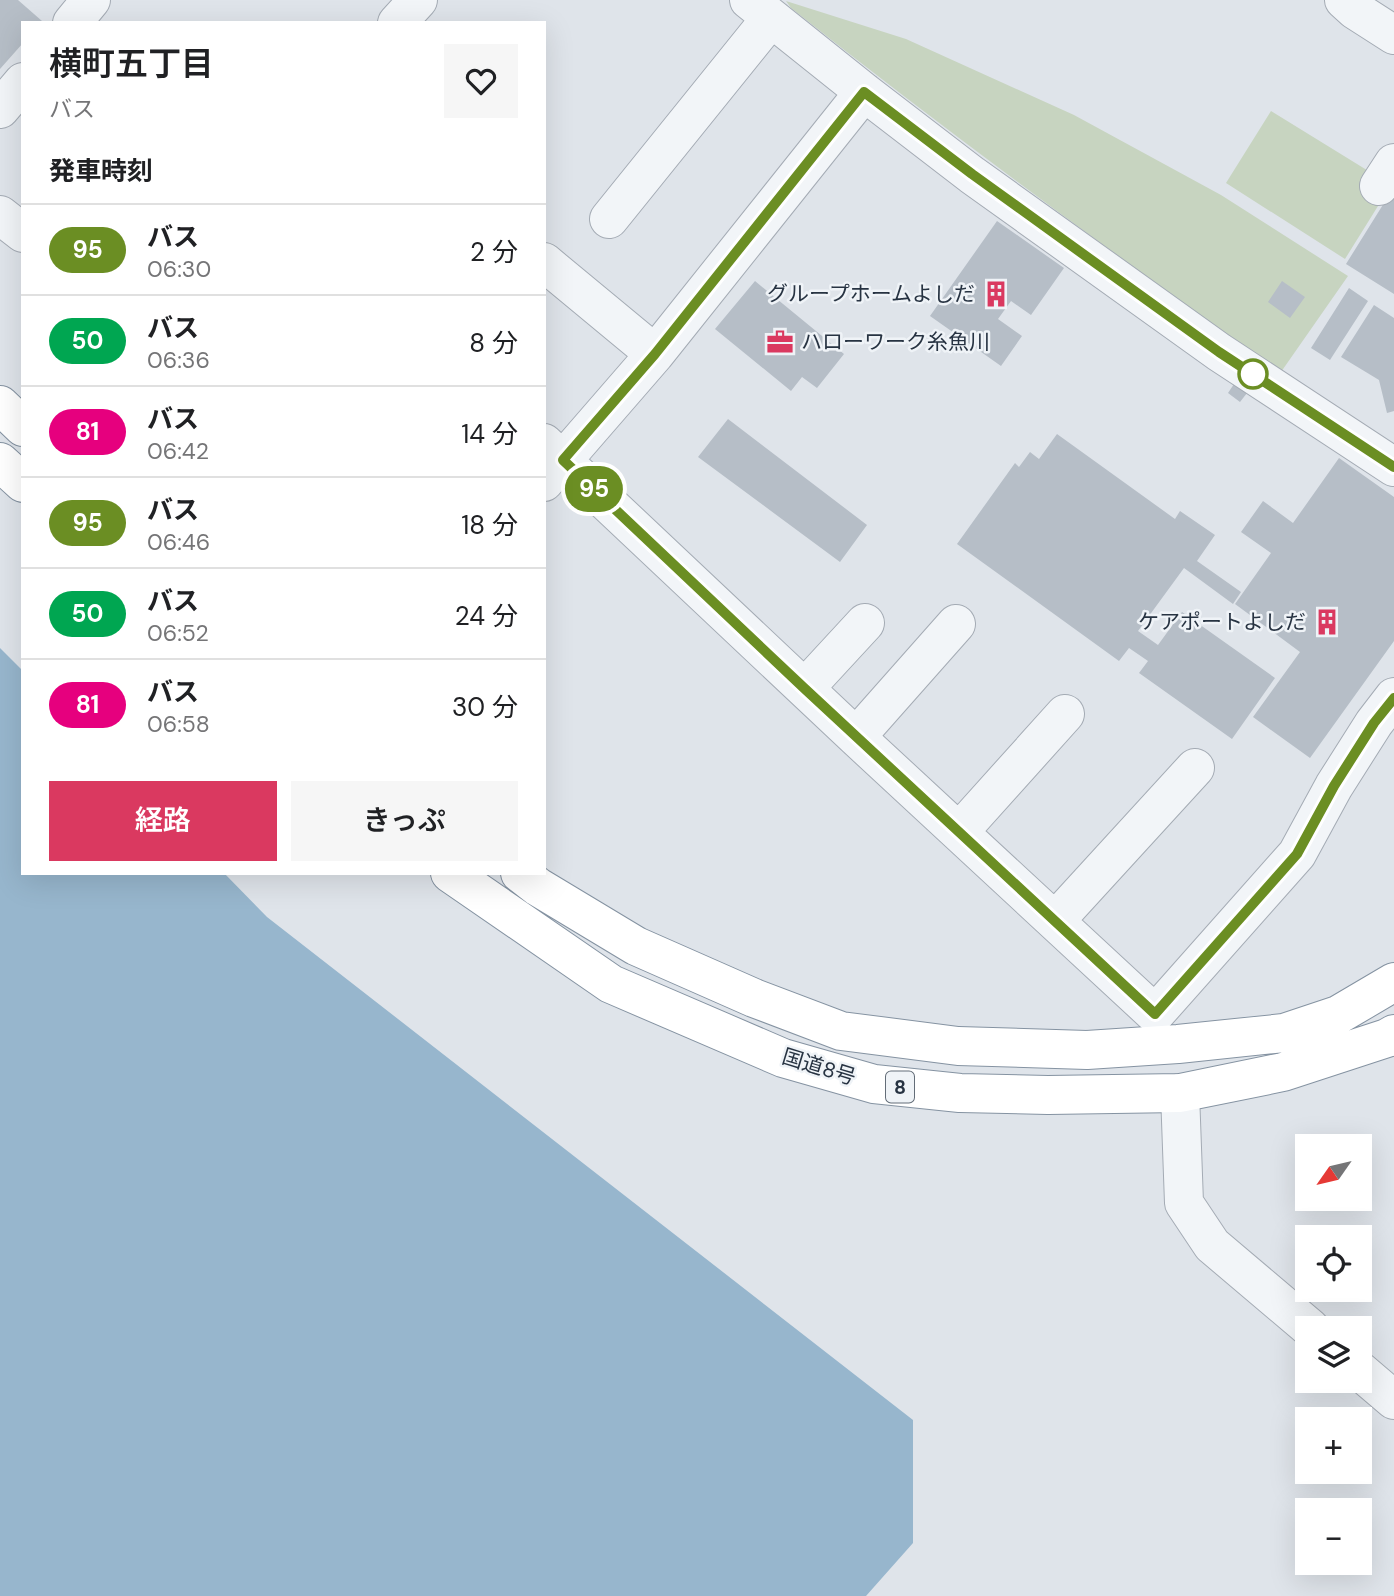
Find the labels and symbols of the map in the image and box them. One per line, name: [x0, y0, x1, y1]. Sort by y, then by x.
building icon: グループホームよしだ: [981, 279, 1011, 309]
place label: グループホームよしだ: [767, 280, 975, 308]
office icon: ハローワーク糸魚川: [765, 327, 795, 357]
place label: ハローワーク糸魚川: [801, 328, 990, 356]
unlabelled marker: [1238, 359, 1268, 389]
line badge: 95: [562, 466, 626, 512]
building icon: ケアポートよしだ: [1312, 607, 1342, 637]
place label: ケアポートよしだ: [1138, 608, 1306, 636]
street label: 国道8号: [779, 1043, 859, 1091]
road number: 8: [886, 1072, 914, 1102]
north arrow: [1295, 1134, 1372, 1211]

